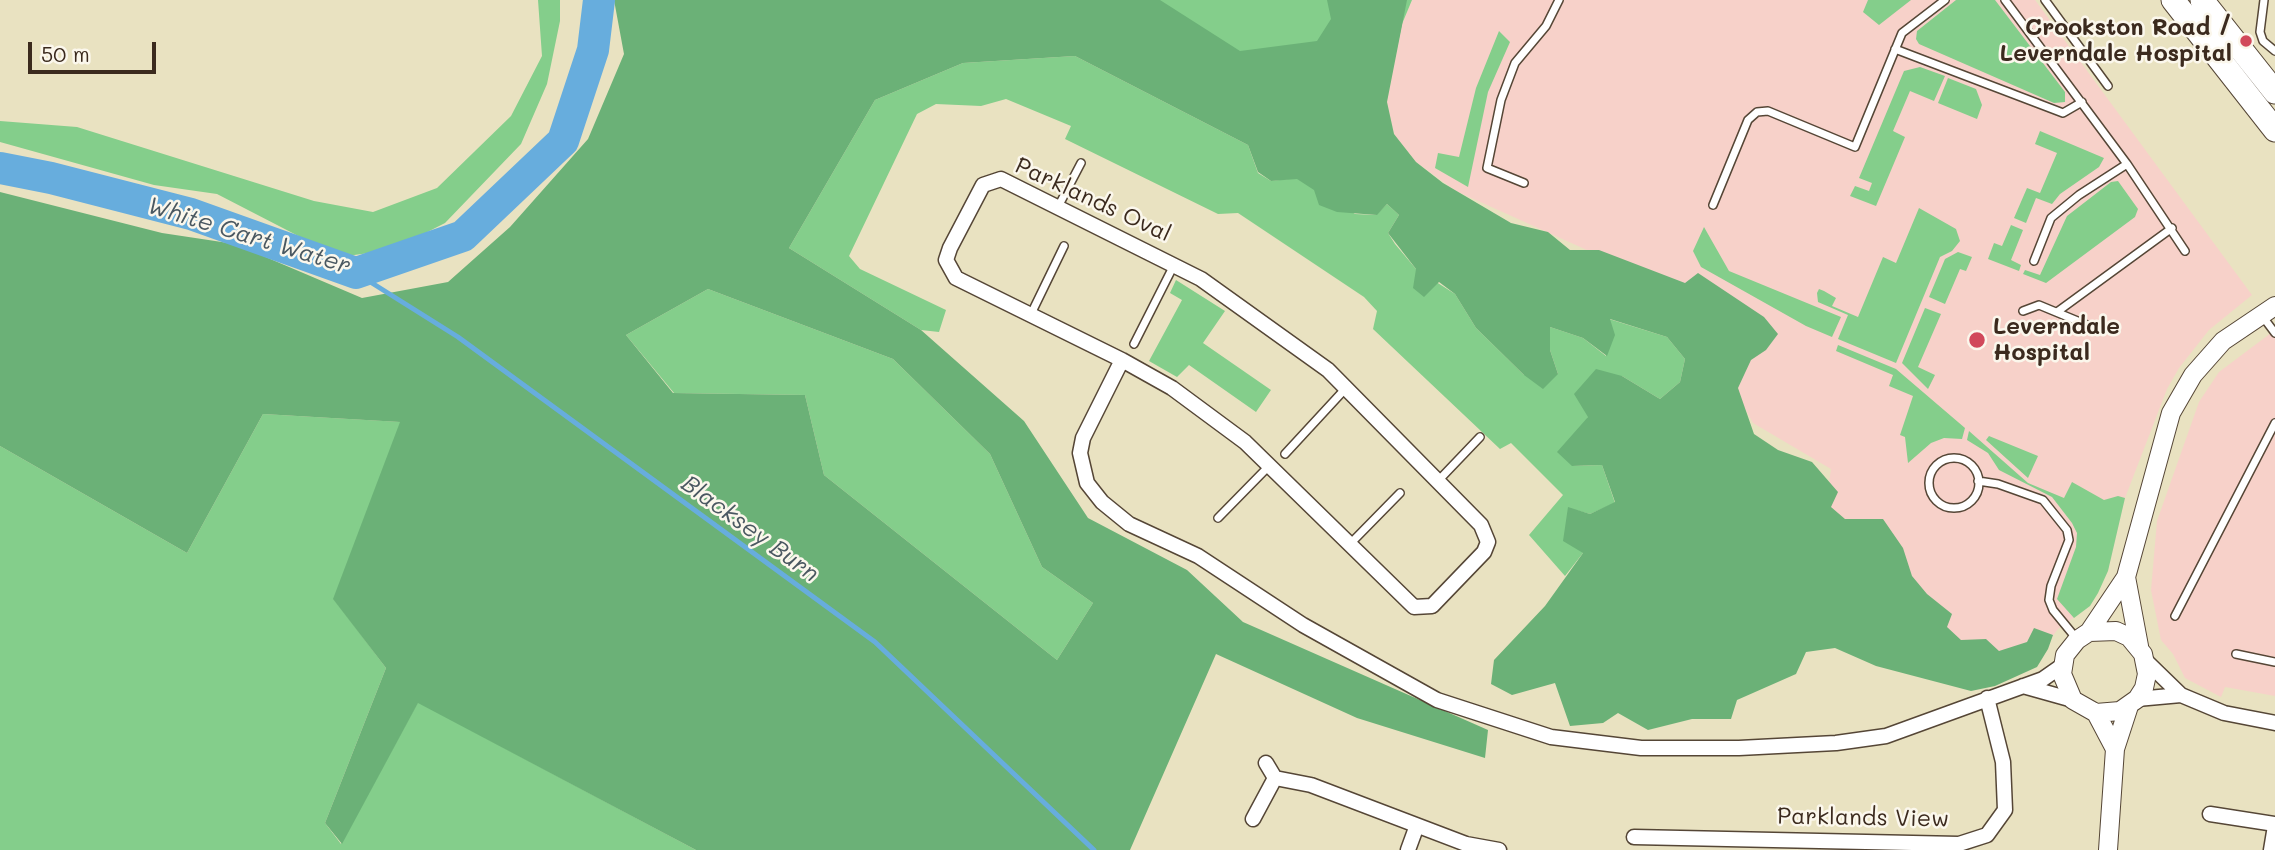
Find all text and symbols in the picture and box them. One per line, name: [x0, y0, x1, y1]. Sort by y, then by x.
place label: Crookston Road / Leverndale Hospital: [2000, 14, 2232, 68]
scale bar: [32, 28, 159, 72]
marker: Crookston Road / Leverndale Hospital: [2238, 33, 2254, 49]
text: 50 m: [41, 40, 90, 67]
street label: Parklands Oval: [1011, 152, 1175, 248]
water label: White Cart Water: [144, 191, 354, 281]
place label: Leverndale Hospital: [1993, 313, 2120, 367]
marker: Leverndale Hospital: [1967, 330, 1987, 350]
water label: Blacksey Burn: [676, 469, 824, 589]
street label: Parklands View: [1777, 803, 1949, 833]

